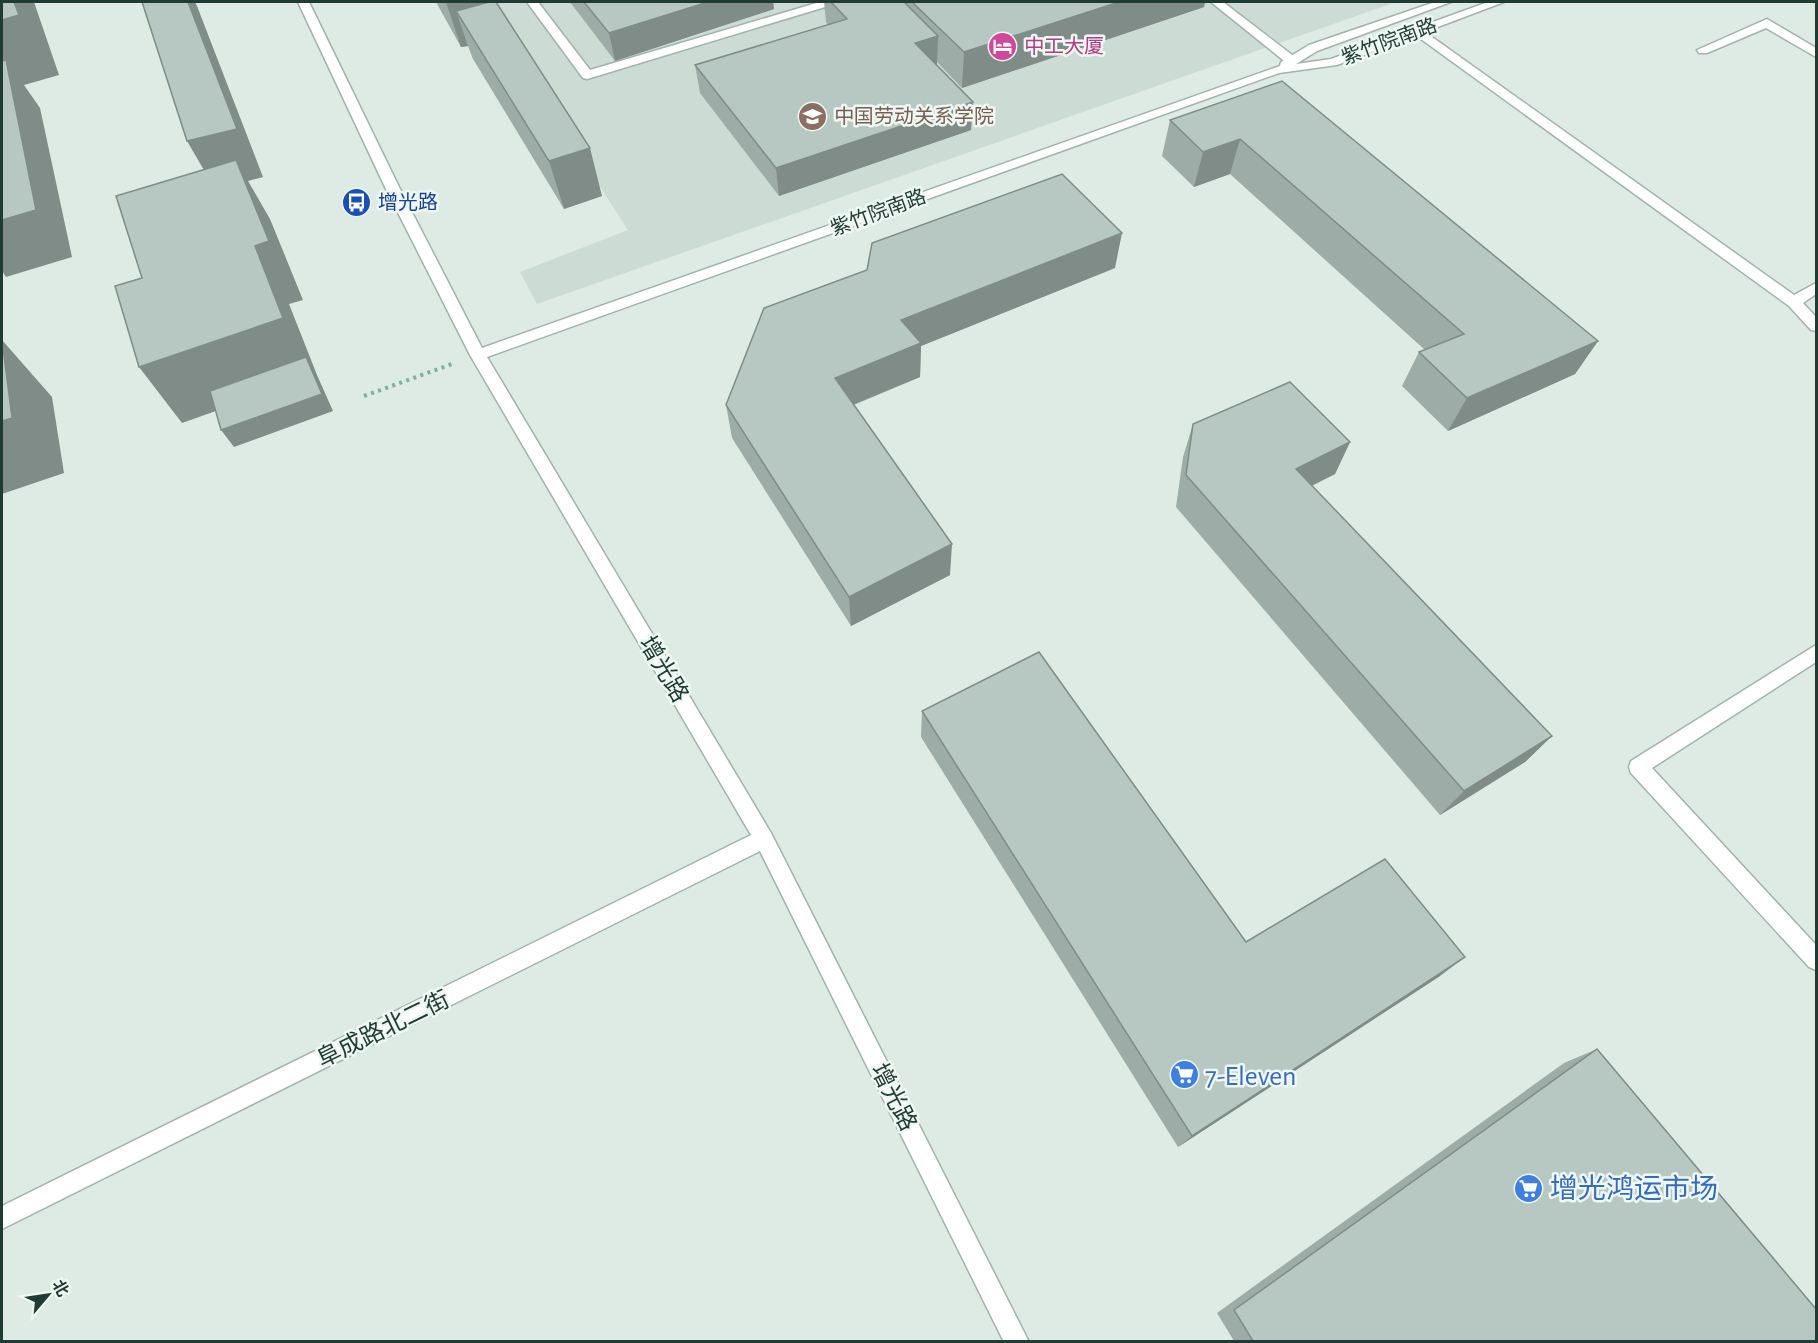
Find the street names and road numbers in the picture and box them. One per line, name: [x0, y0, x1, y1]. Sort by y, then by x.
street label: 紫竹院南路: [1339, 15, 1440, 68]
street label: 紫竹院南路: [828, 186, 929, 239]
street label: 增光路: [634, 631, 694, 707]
street label: 阜成路北二街: [313, 986, 453, 1072]
street label: 增光路: [866, 1059, 922, 1135]

